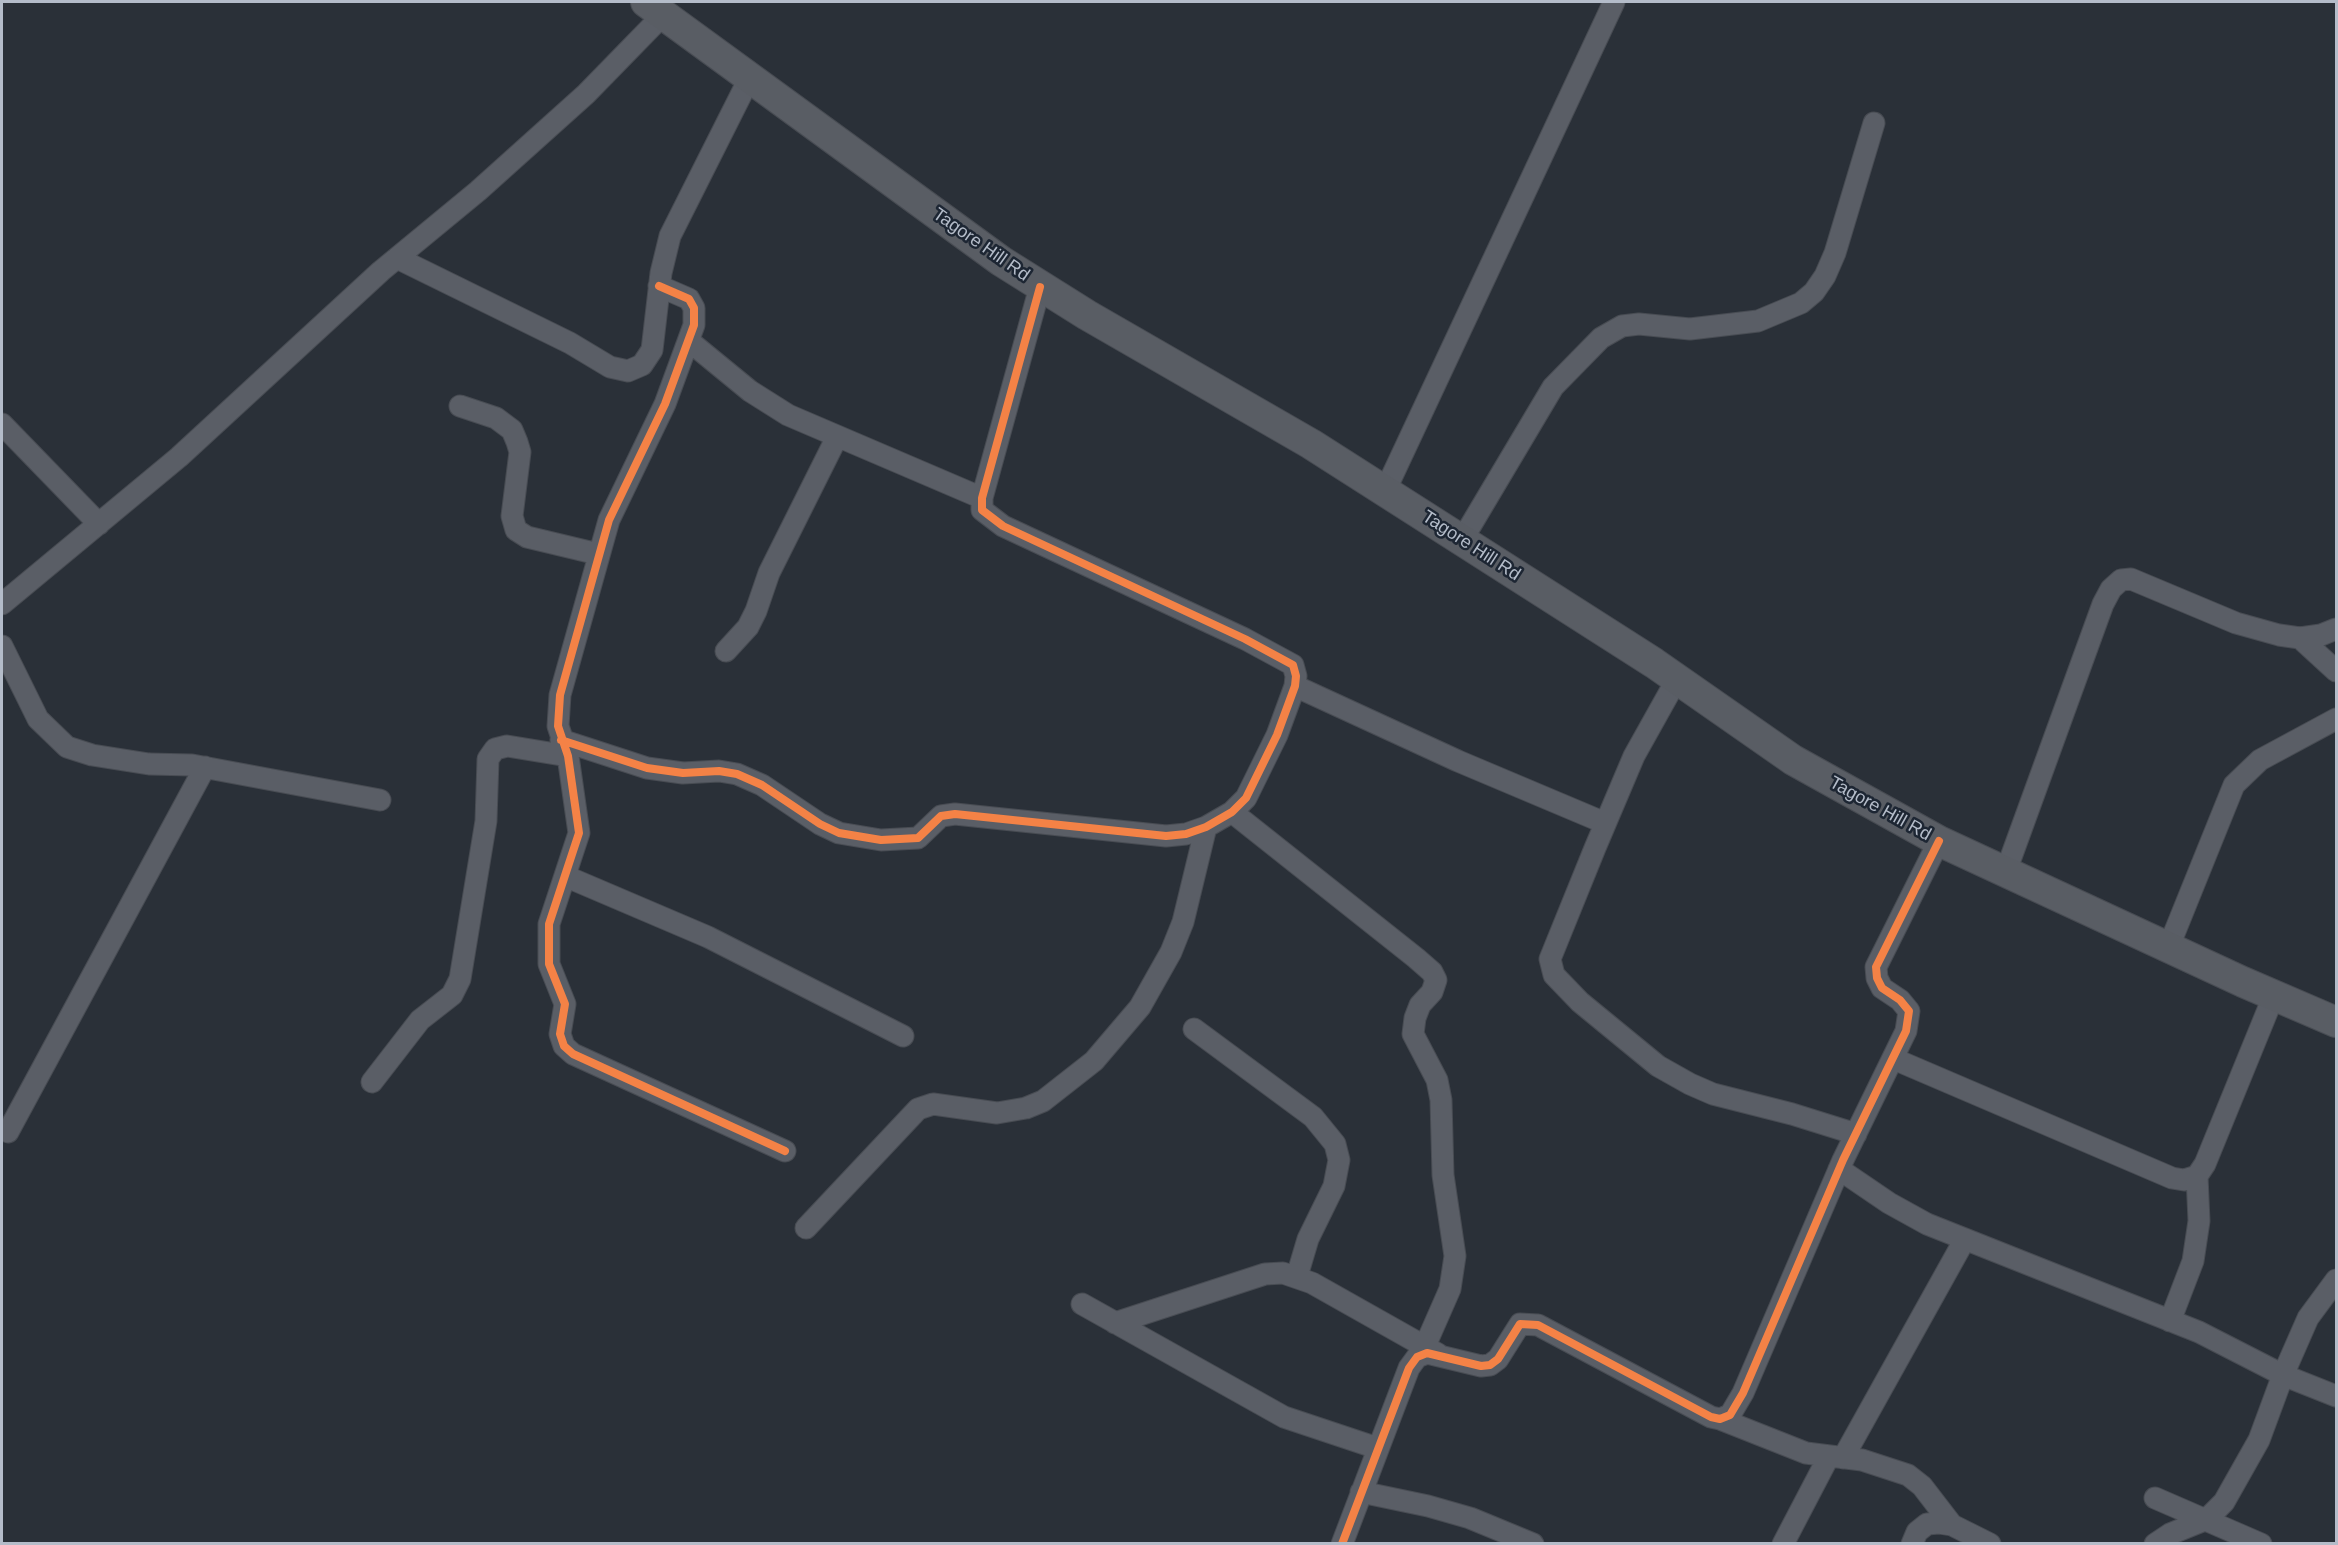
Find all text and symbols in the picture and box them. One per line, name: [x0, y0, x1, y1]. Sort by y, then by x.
street label: Tagore Hill Rd: [929, 204, 1033, 286]
street label: Tagore Hill Rd: [1418, 506, 1524, 586]
street label: Tagore Hill Rd: [1825, 772, 1935, 846]

